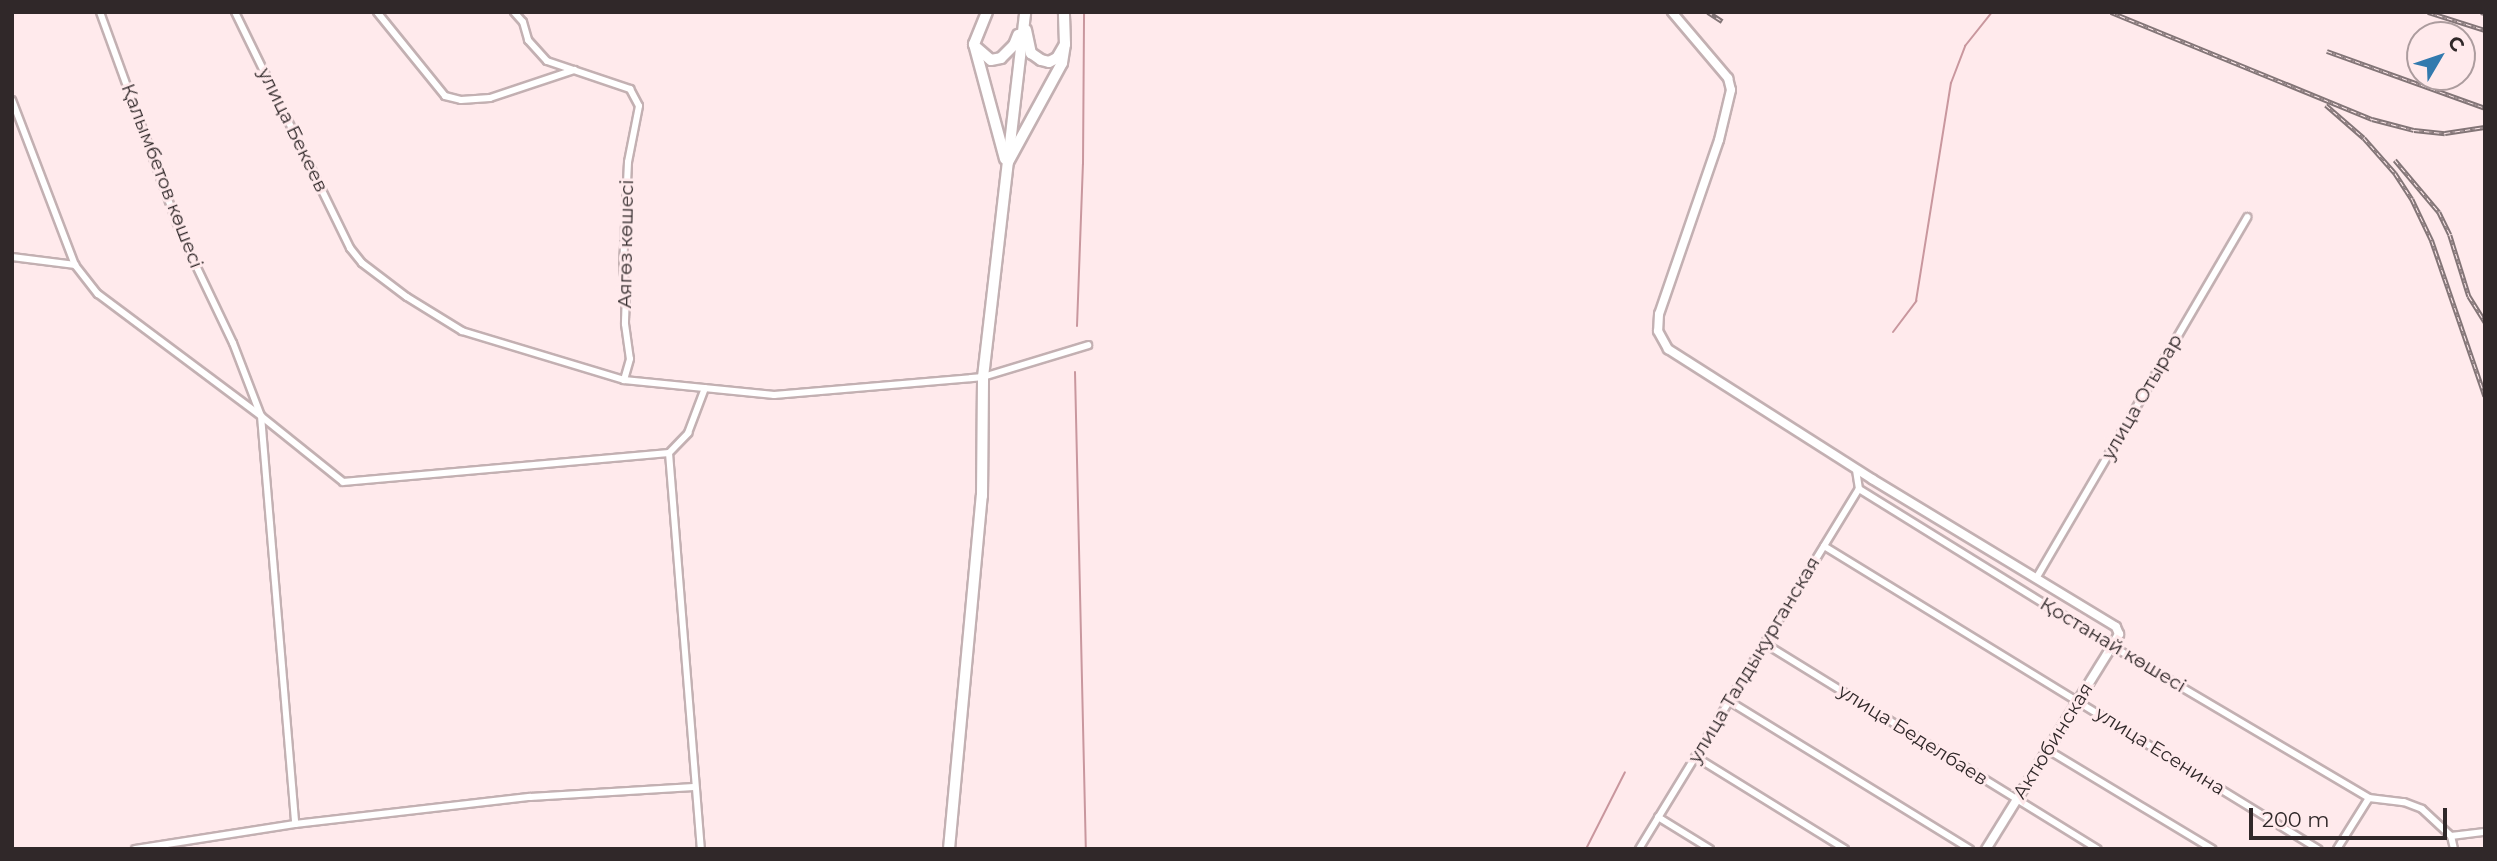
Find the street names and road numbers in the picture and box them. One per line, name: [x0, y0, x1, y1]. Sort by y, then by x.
street label: улица Бекеев: [253, 64, 333, 196]
street label: Қалымбетов көшесі: [116, 80, 208, 272]
street label: Аягөз көшесі: [613, 179, 639, 309]
street label: улица Отырар: [2097, 330, 2187, 464]
street label: улица Талдыкурганская: [1683, 553, 1825, 767]
street label: Қостанай көшесі: [2036, 592, 2190, 698]
street label: Актюбинская: [2008, 679, 2098, 803]
street label: улица Беделбаев: [1834, 680, 1992, 790]
street label: улица Есенина: [2091, 702, 2229, 800]

